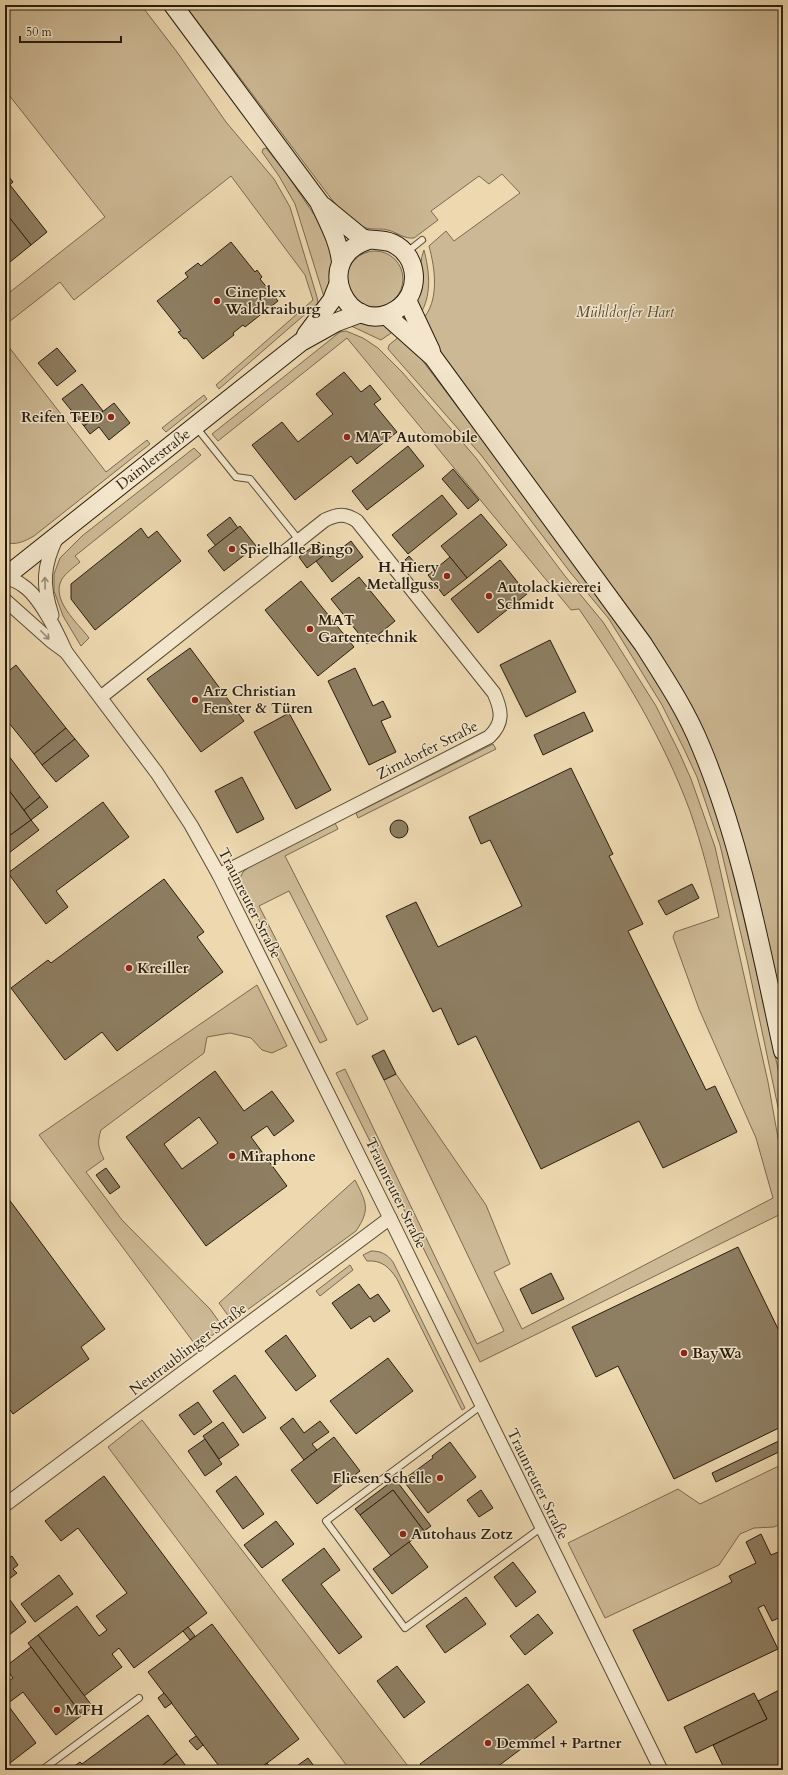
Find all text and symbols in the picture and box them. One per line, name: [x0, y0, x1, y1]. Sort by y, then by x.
scale bar: [20, 18, 121, 44]
text: 50 m: [26, 24, 53, 40]
place label: Cineplex Waldkraiburg: [224, 282, 321, 319]
marker: Cineplex Waldkraiburg: [212, 296, 222, 306]
park label: Mühldorfer Hart: [576, 302, 675, 322]
place label: Reifen TED: [21, 407, 103, 427]
marker: Reifen TED: [106, 412, 116, 422]
street label: Daimlerstraße: [112, 424, 194, 494]
place label: MAT Automobile: [355, 427, 478, 447]
marker: MAT Automobile: [342, 432, 352, 442]
place label: Spielhalle Bingo: [240, 539, 353, 559]
marker: Spielhalle Bingo: [227, 544, 237, 554]
place label: H. Hiery Metallguss: [367, 557, 439, 594]
marker: H. Hiery Metallguss: [442, 571, 452, 581]
one-way arrow: [41, 577, 49, 590]
place label: Autolackiererei Schmidt: [497, 577, 602, 614]
marker: Autolackiererei Schmidt: [484, 591, 494, 601]
place label: MAT Gartentechnik: [318, 610, 418, 647]
marker: MAT Gartentechnik: [305, 624, 315, 634]
one-way arrow: [40, 630, 50, 640]
place label: Arz Christian Fenster & Türen: [203, 681, 313, 718]
marker: Arz Christian Fenster & Türen: [190, 695, 200, 705]
street label: Zirndorfer Straße: [373, 716, 481, 784]
street label: Traunreuter Straße: [214, 844, 287, 962]
place label: Kreiller: [137, 958, 190, 978]
marker: Kreiller: [124, 963, 134, 973]
street label: Traunreuter Straße: [360, 1134, 432, 1252]
place label: Miraphone: [240, 1146, 316, 1166]
marker: Miraphone: [227, 1151, 237, 1161]
street label: Neutraublinger Straße: [125, 1298, 251, 1400]
place label: BayWa: [692, 1343, 742, 1363]
marker: BayWa: [679, 1348, 689, 1358]
street label: Traunreuter Straße: [502, 1425, 574, 1543]
place label: Fliesen Schelle: [333, 1468, 432, 1488]
marker: Fliesen Schelle: [435, 1473, 445, 1483]
place label: Autohaus Zotz: [411, 1524, 514, 1544]
marker: Autohaus Zotz: [398, 1529, 408, 1539]
place label: MTH: [65, 1700, 104, 1720]
marker: MTH: [52, 1705, 62, 1715]
place label: Demmel + Partner: [496, 1733, 622, 1753]
marker: Demmel + Partner: [483, 1738, 493, 1748]

